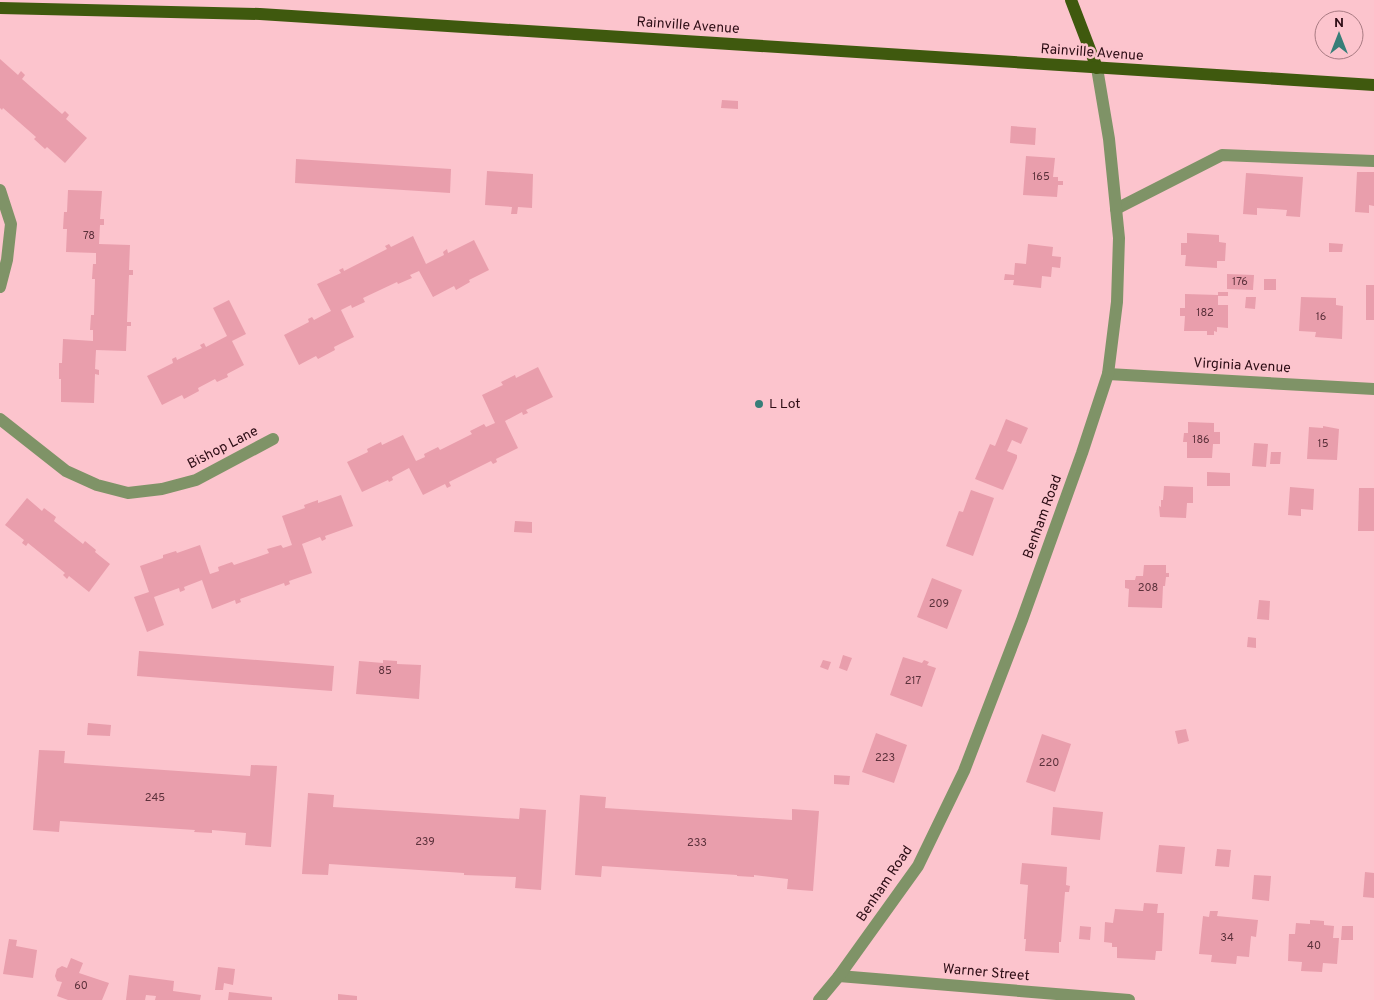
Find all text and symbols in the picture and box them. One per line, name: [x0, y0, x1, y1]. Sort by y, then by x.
north arrow: [1314, 10, 1364, 60]
street label: Rainville Avenue: [636, 14, 740, 38]
text: N: [1334, 15, 1344, 32]
street label: Rainville Avenue: [1040, 41, 1144, 65]
house number: 165: [1032, 170, 1050, 184]
house number: 78: [83, 229, 95, 243]
house number: 176: [1232, 275, 1248, 289]
house number: 182: [1196, 306, 1214, 320]
house number: 16: [1316, 310, 1326, 324]
street label: Virginia Avenue: [1193, 355, 1291, 377]
place label: L Lot: [769, 396, 801, 413]
marker: L Lot: [753, 398, 765, 410]
street label: Bishop Lane: [185, 423, 261, 473]
house number: 186: [1192, 433, 1210, 447]
house number: 15: [1318, 437, 1329, 451]
street label: Benham Road: [1020, 473, 1066, 561]
house number: 208: [1138, 581, 1158, 595]
house number: 209: [929, 597, 949, 611]
house number: 85: [378, 664, 392, 678]
house number: 217: [905, 674, 922, 688]
house number: 223: [875, 751, 895, 765]
house number: 220: [1039, 756, 1059, 770]
house number: 245: [145, 791, 165, 805]
house number: 239: [415, 835, 435, 849]
house number: 233: [687, 836, 707, 850]
street label: Benham Road: [853, 843, 917, 925]
house number: 34: [1220, 931, 1234, 945]
house number: 40: [1307, 939, 1321, 953]
street label: Warner Street: [942, 961, 1030, 985]
house number: 60: [74, 979, 88, 993]

